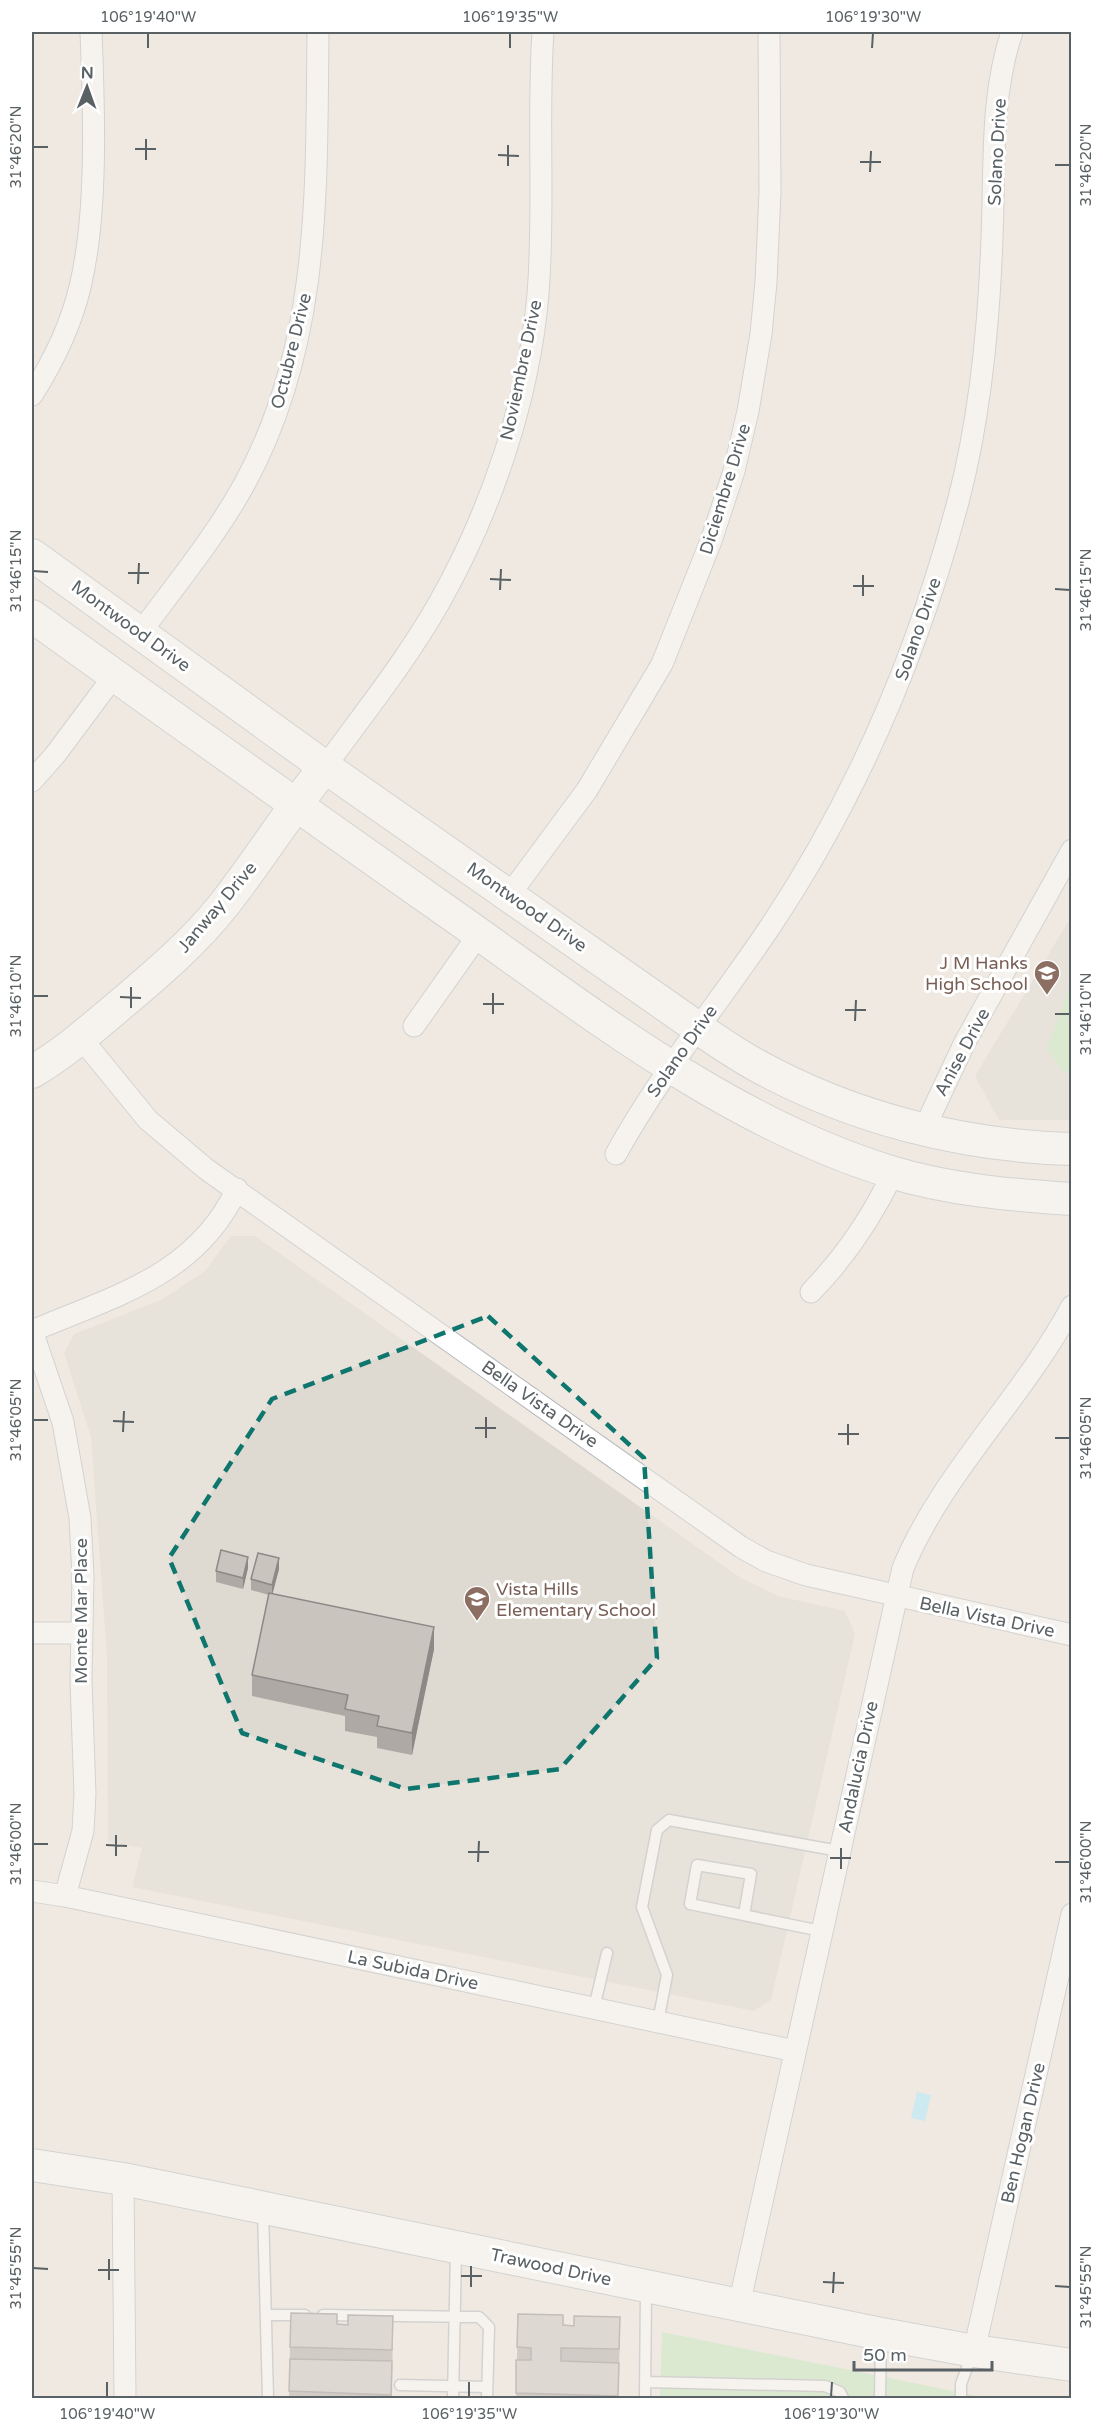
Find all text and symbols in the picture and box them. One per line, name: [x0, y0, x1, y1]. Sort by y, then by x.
text: 106°19'40"W: [100, 8, 196, 26]
text: 106°19'35"W: [462, 8, 558, 26]
text: 106°19'30"W: [825, 8, 921, 26]
north arrow: [57, 57, 117, 117]
text: N: [81, 63, 94, 83]
street label: Solano Drive: [983, 98, 1011, 206]
text: 31°46'20"N: [7, 105, 25, 189]
text: 31°46'20"N: [1077, 123, 1095, 207]
street label: Octubre Drive: [266, 291, 316, 411]
street label: Noviembre Drive: [495, 298, 547, 442]
street label: Diciembre Drive: [695, 421, 755, 557]
text: 31°46'15"N: [7, 529, 25, 613]
text: 31°46'15"N: [1077, 548, 1095, 632]
street label: Montwood Drive: [67, 575, 195, 677]
street label: Solano Drive: [890, 575, 946, 683]
street label: Janway Drive: [173, 857, 261, 957]
street label: Montwood Drive: [463, 857, 591, 957]
place label: J M Hanks High School: [925, 952, 1028, 995]
text: 31°46'10"N: [7, 954, 25, 1038]
school or university icon: J M Hanks High School: [1032, 958, 1062, 996]
text: 31°46'10"N: [1077, 972, 1095, 1056]
street label: Solano Drive: [642, 1001, 722, 1101]
street label: Anise Drive: [930, 1004, 994, 1100]
street label: Bella Vista Drive: [477, 1355, 603, 1453]
text: 31°46'05"N: [7, 1378, 25, 1462]
text: 31°46'05"N: [1077, 1396, 1095, 1480]
street label: Monte Mar Place: [70, 1538, 92, 1684]
place label: Vista Hills Elementary School: [496, 1578, 656, 1621]
school or university icon: Vista Hills Elementary School: [462, 1584, 492, 1622]
street label: Bella Vista Drive: [917, 1592, 1057, 1642]
street label: Andalucia Drive: [833, 1699, 883, 1835]
text: 31°46'00"N: [7, 1802, 25, 1886]
text: 31°46'00"N: [1077, 1820, 1095, 1904]
street label: La Subida Drive: [345, 1945, 481, 1995]
street label: Ben Hogan Drive: [996, 2060, 1050, 2206]
text: 31°45'55"N: [7, 2226, 25, 2310]
street label: Trawood Drive: [488, 2243, 614, 2291]
text: 31°45'55"N: [1077, 2245, 1095, 2329]
scale bar: [854, 2334, 992, 2372]
text: 50 m: [863, 2344, 907, 2366]
text: 106°19'40"W: [59, 2405, 155, 2423]
text: 106°19'35"W: [421, 2405, 517, 2423]
text: 106°19'30"W: [783, 2405, 879, 2423]

